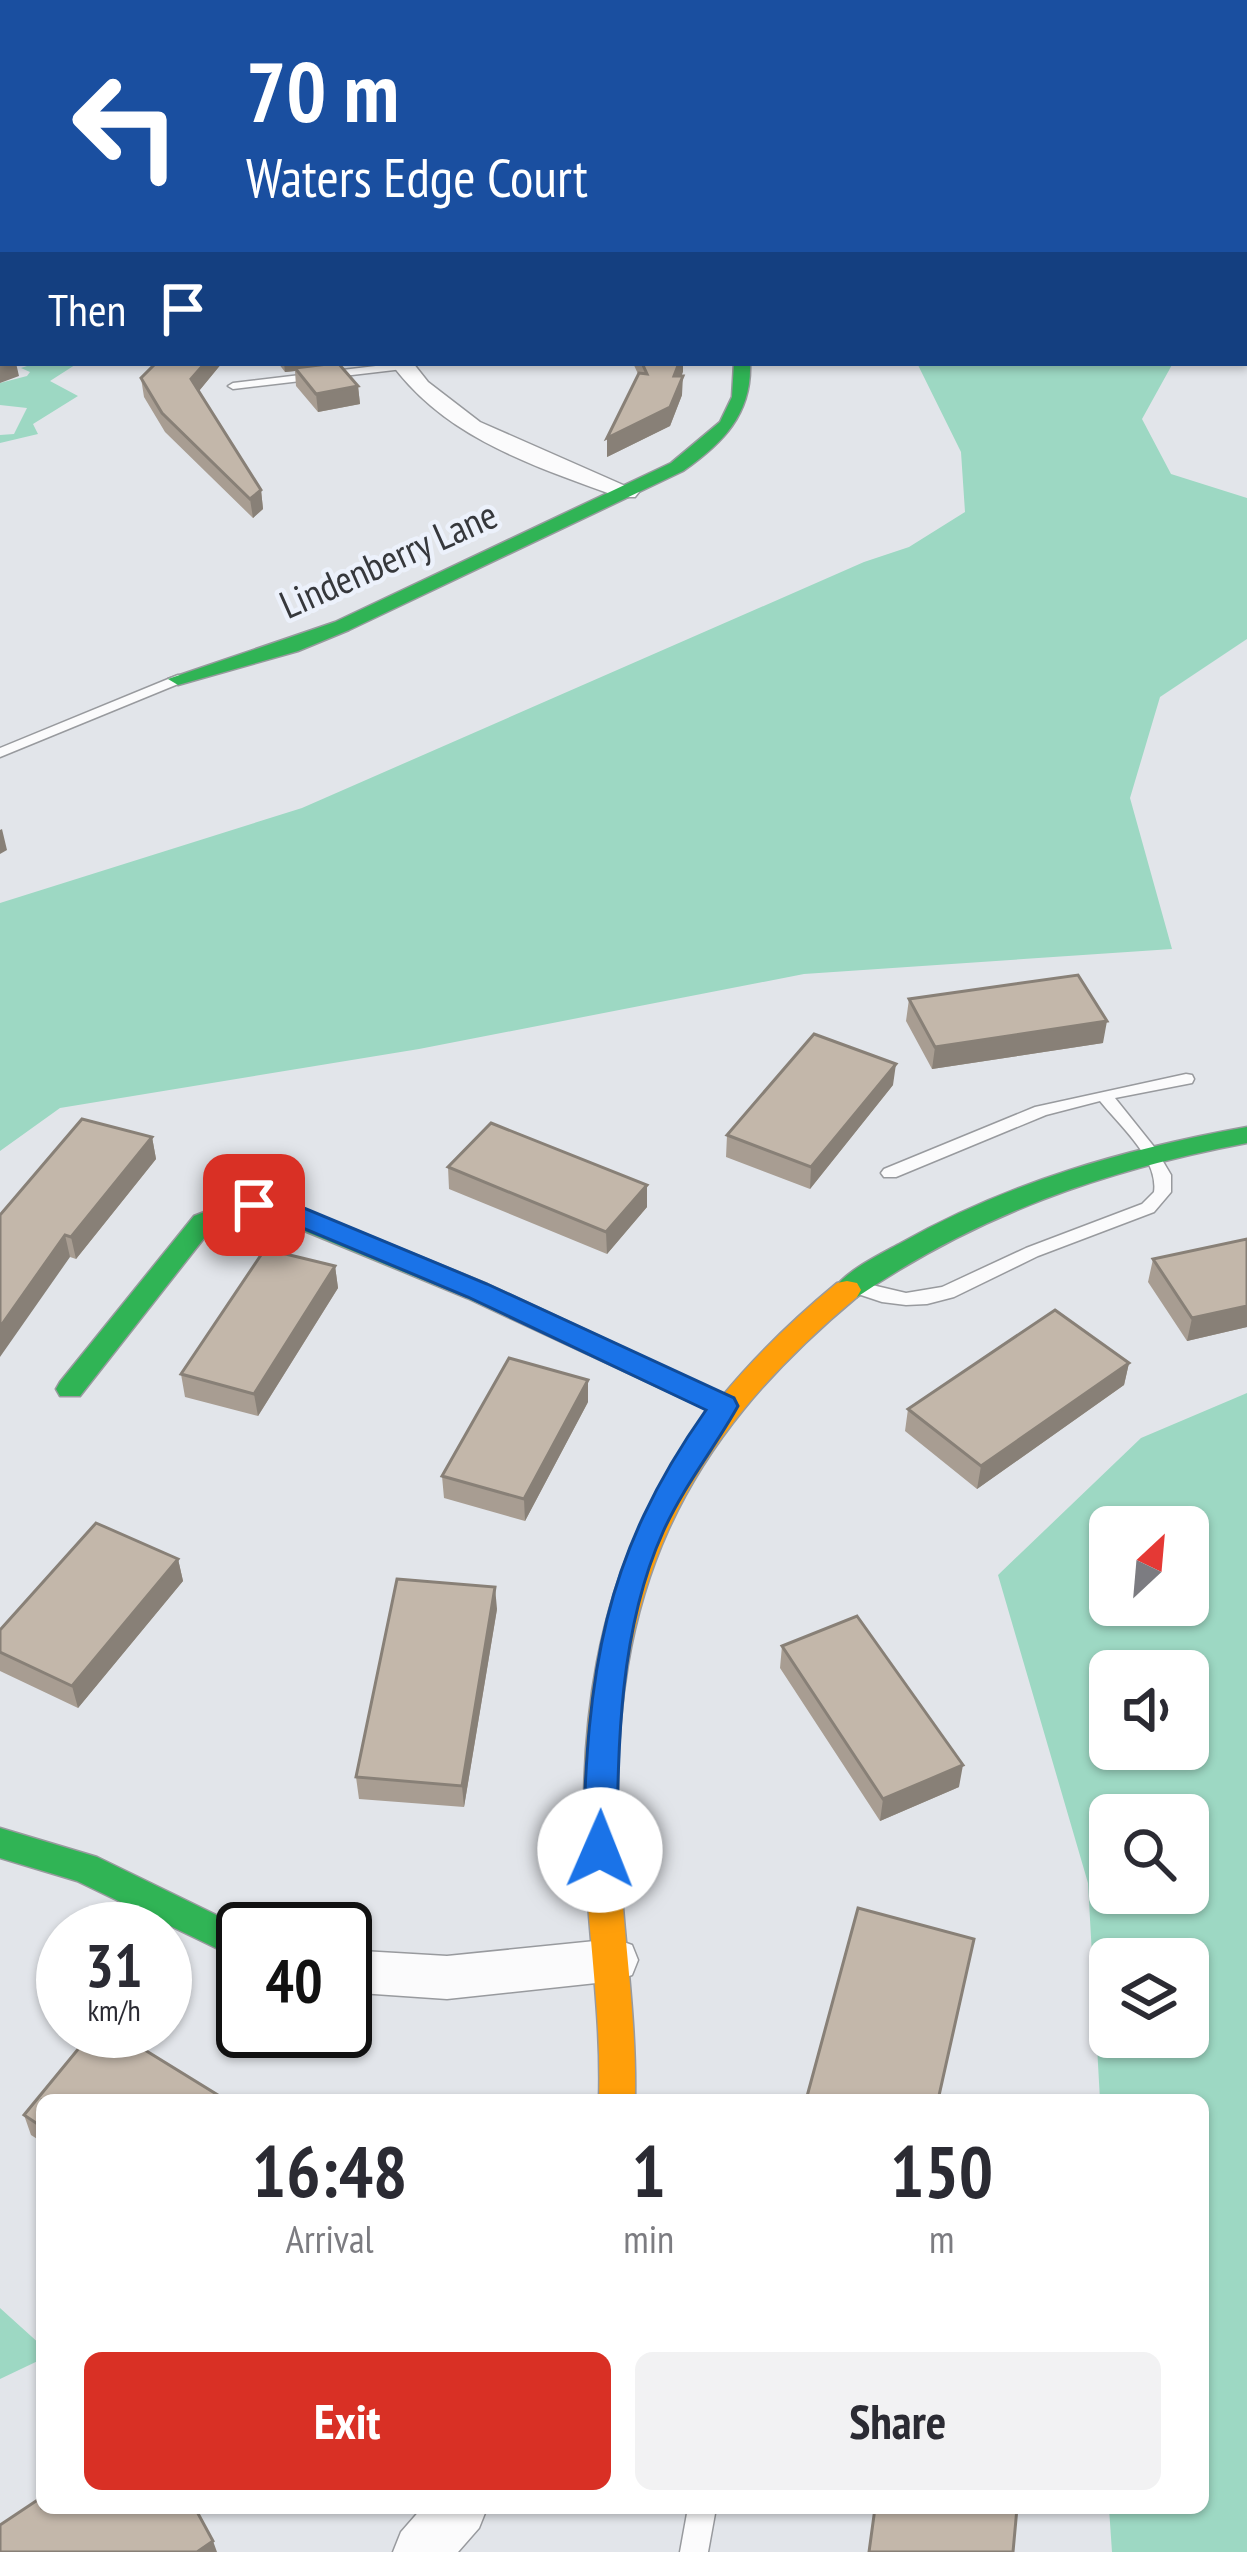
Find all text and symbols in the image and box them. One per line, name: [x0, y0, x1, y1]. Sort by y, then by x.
text: 70 m: [246, 36, 399, 145]
icon: left: [48, 48, 204, 204]
text: Waters Edge Court: [246, 142, 588, 212]
icon: arrive: [150, 276, 216, 342]
text: Then: [48, 280, 126, 338]
street label: Lindenberry Lane: [271, 488, 505, 630]
pin: [203, 1154, 305, 1256]
icon: arrive: [221, 1172, 287, 1238]
north arrow: [1089, 1506, 1209, 1626]
map controls: [1089, 1506, 1209, 2058]
button: sound: [1089, 1650, 1209, 1770]
position arrow: [537, 1787, 663, 1913]
button: search: [1089, 1794, 1209, 1914]
speed limit sign: 40: [216, 1902, 372, 2058]
text: 31: [85, 1926, 143, 2004]
button: layers: [1089, 1938, 1209, 2058]
text: km/h: [87, 1990, 141, 2029]
text: 16:48: [252, 2124, 408, 2217]
text: 1: [632, 2124, 666, 2217]
text: 150: [890, 2124, 993, 2217]
text: Arrival: [286, 2213, 374, 2264]
text: min: [623, 2213, 674, 2264]
text: m: [929, 2213, 954, 2264]
button: Exit: [84, 2352, 611, 2490]
button: Share: [635, 2352, 1161, 2490]

